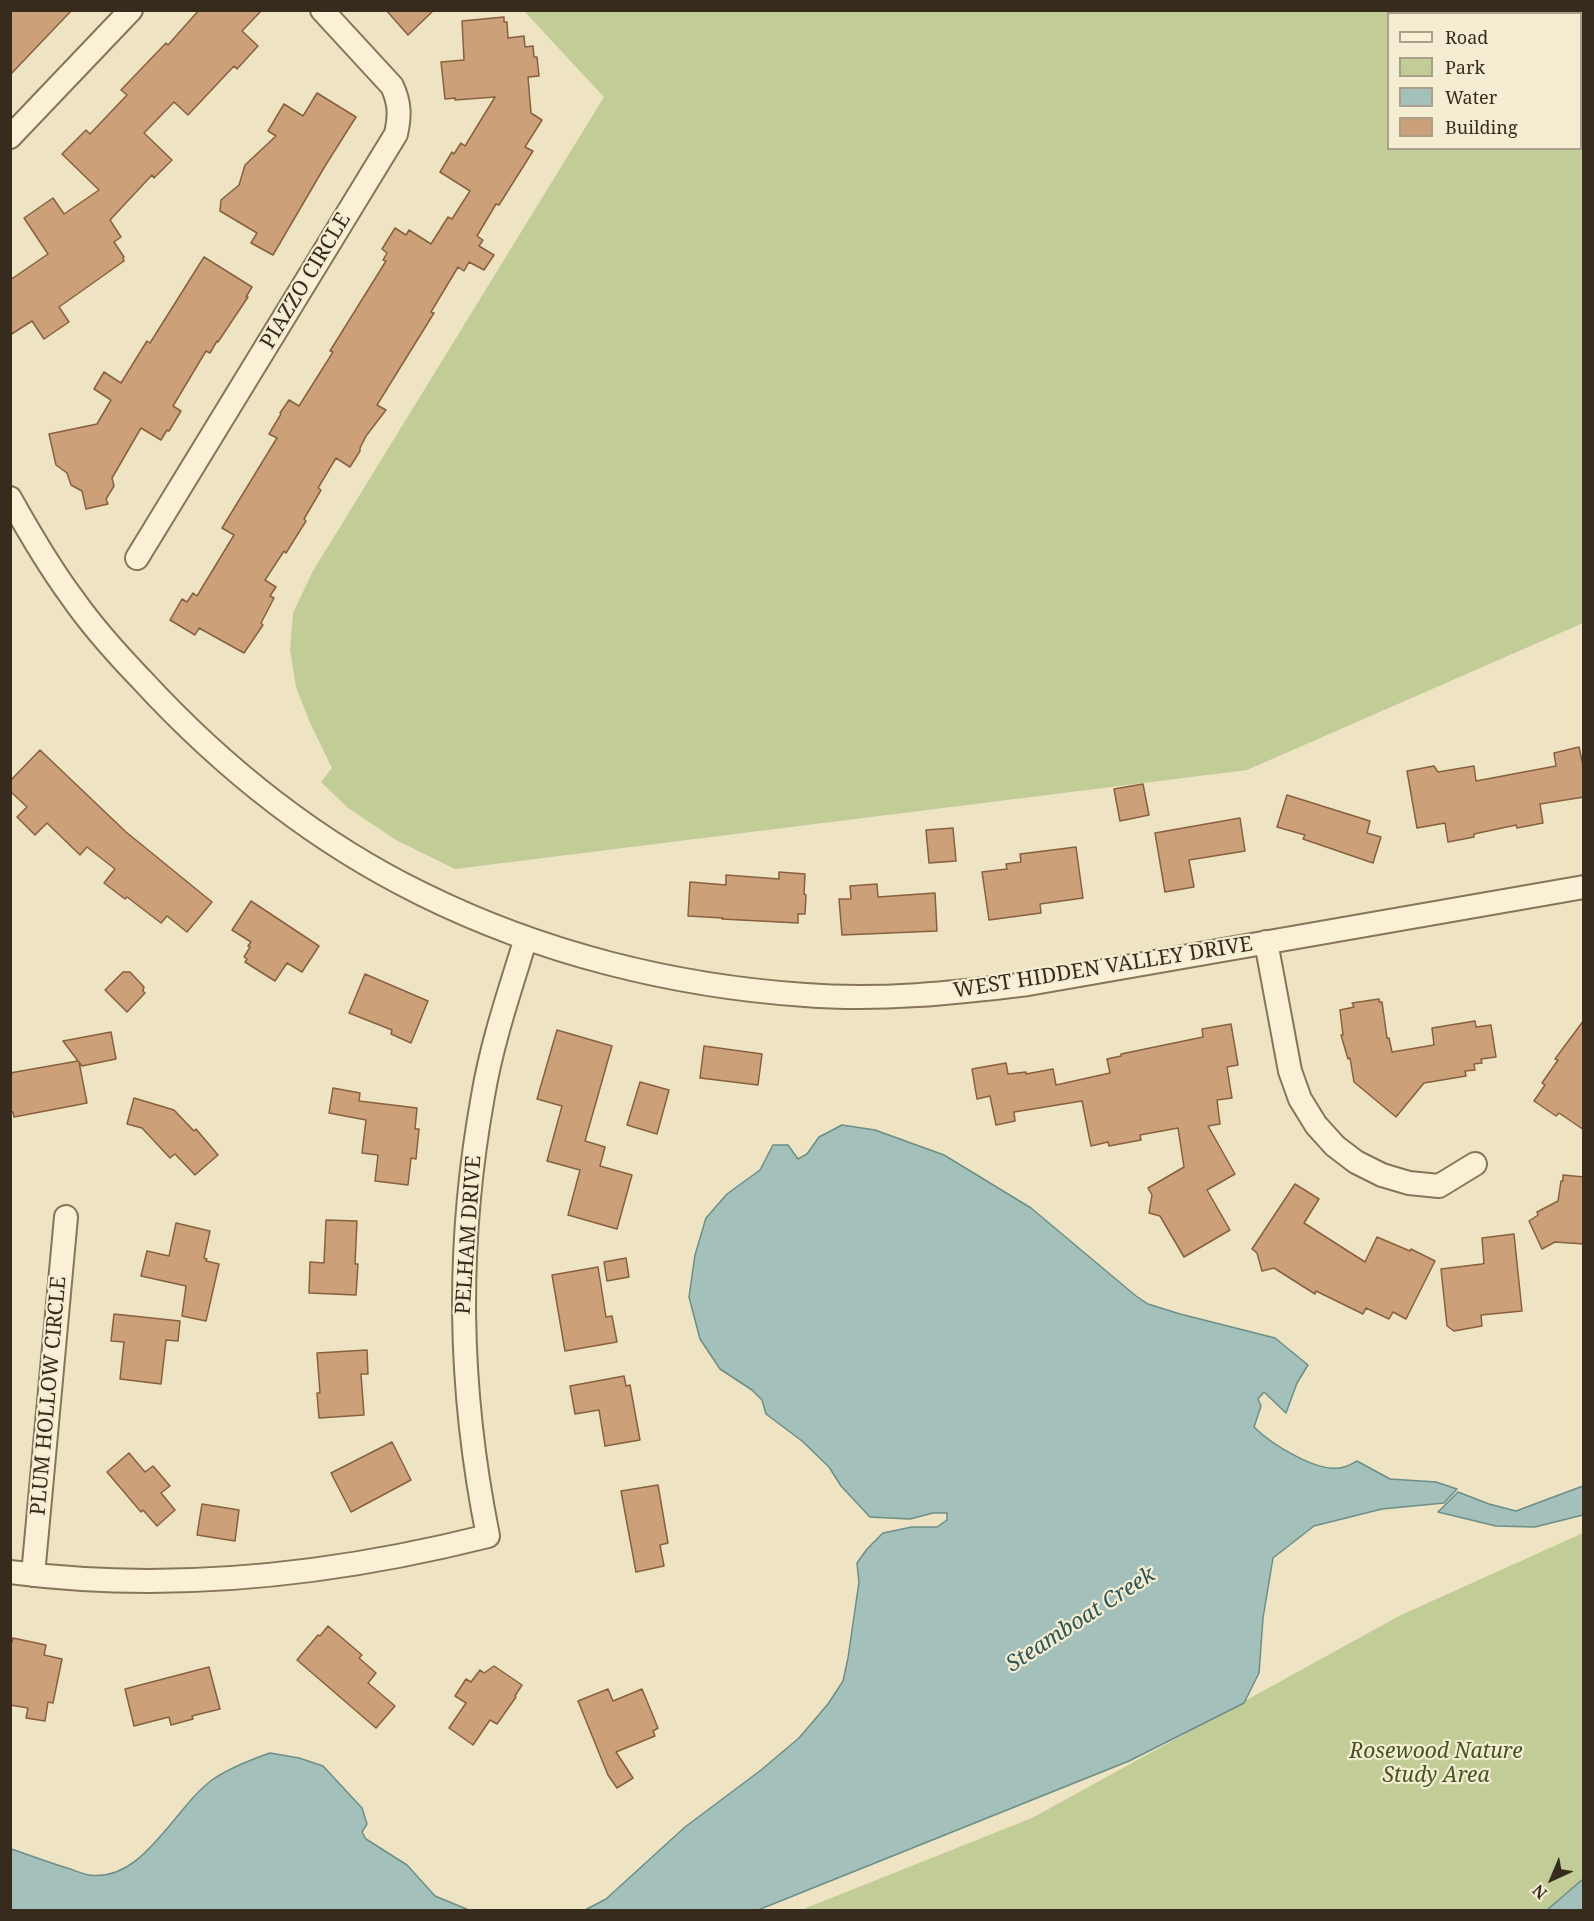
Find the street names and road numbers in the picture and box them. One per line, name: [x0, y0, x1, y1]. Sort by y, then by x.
street label: PIAZZO CIRCLE: [256, 208, 356, 354]
street label: WEST HIDDEN VALLEY DRIVE: [952, 932, 1254, 1004]
street label: PELHAM DRIVE: [451, 1155, 487, 1315]
street label: PLUM HOLLOW CIRCLE: [26, 1275, 72, 1517]

